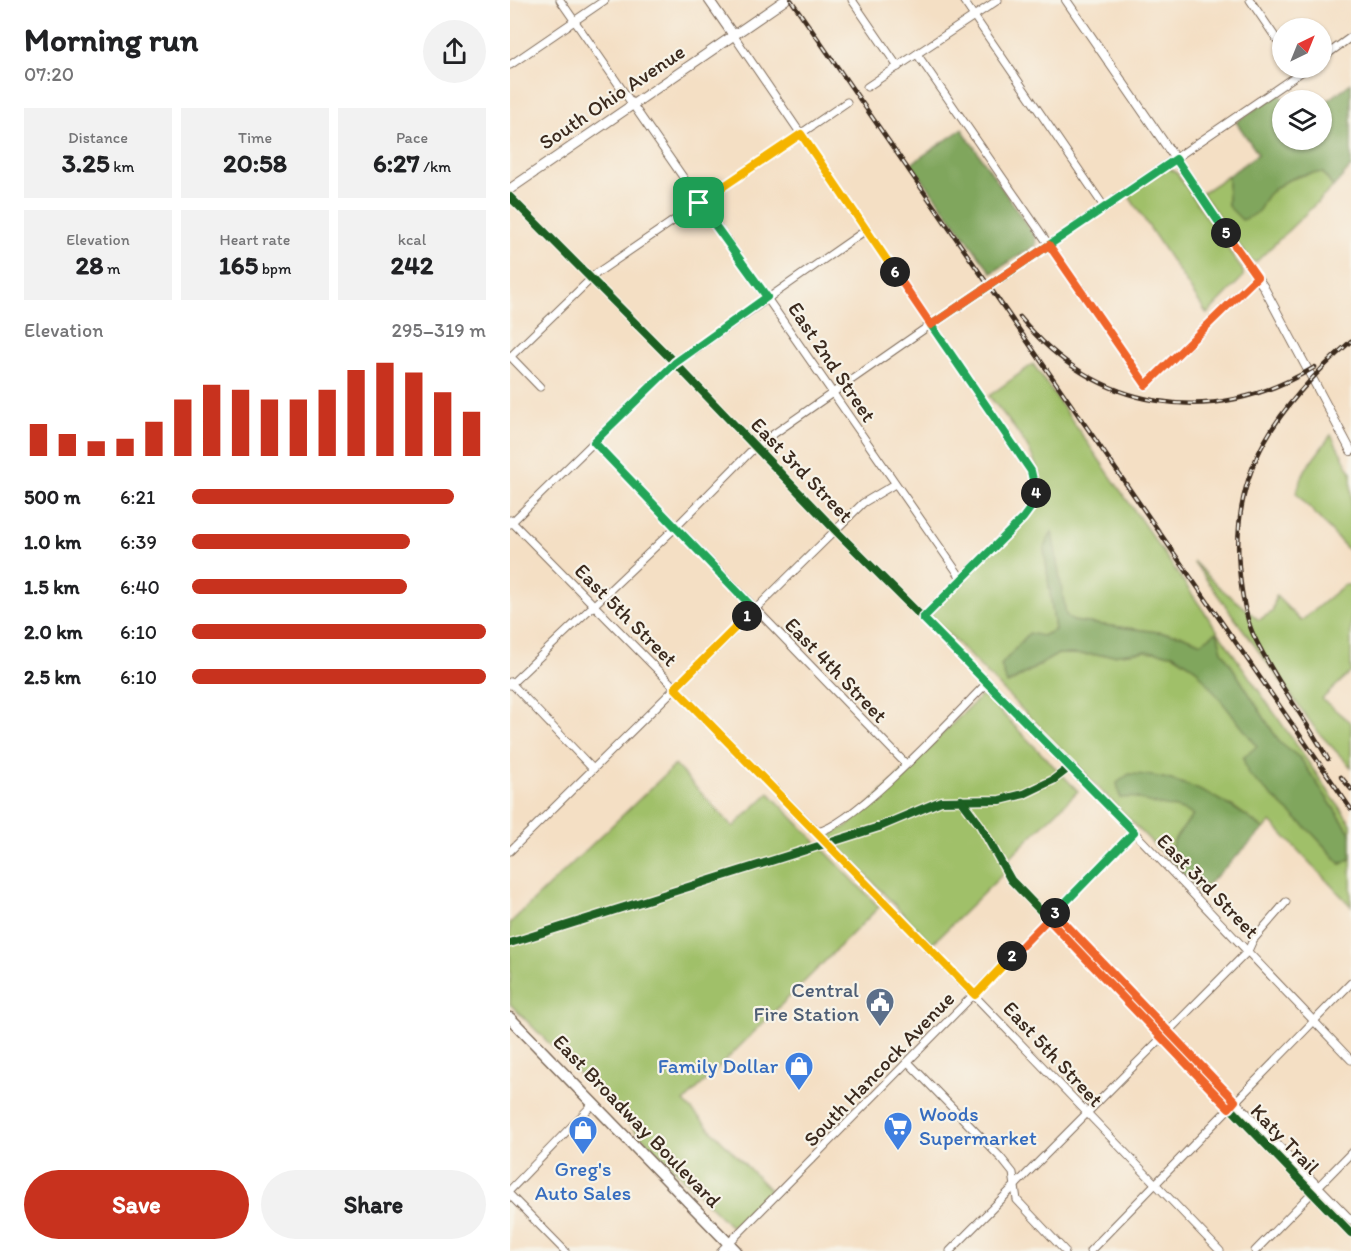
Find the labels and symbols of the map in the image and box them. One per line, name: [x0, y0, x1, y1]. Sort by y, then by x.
north arrow: [1272, 18, 1332, 78]
street label: South Ohio Avenue: [534, 39, 689, 155]
pin: [673, 177, 724, 228]
pin: 5: [1211, 218, 1241, 248]
pin: 6: [880, 257, 910, 287]
street label: East 2nd Street: [783, 297, 882, 427]
street label: East 3rd Street: [746, 412, 859, 527]
pin: 4: [1021, 478, 1051, 508]
street label: East 5th Street: [570, 558, 683, 671]
pin: 1: [732, 601, 762, 631]
street label: East 4th Street: [780, 612, 893, 728]
street label: East 3rd Street: [1152, 828, 1265, 943]
pin: 3: [1040, 898, 1070, 928]
pin: 2: [997, 941, 1027, 971]
place label: Central Fire Station: [753, 977, 859, 1026]
street label: South Hancock Avenue: [798, 986, 959, 1151]
public building icon: Central Fire Station: [864, 986, 896, 1028]
street label: East 5th Street: [998, 996, 1109, 1112]
street label: East Broadway Boulevard: [548, 1029, 727, 1213]
shop icon: Family Dollar: [783, 1050, 815, 1092]
place label: Family Dollar: [658, 1053, 779, 1078]
street label: Katy Trail: [1246, 1098, 1325, 1179]
place label: Woods Supermarket: [919, 1101, 1037, 1150]
supermarket icon: Woods Supermarket: [882, 1110, 914, 1152]
shop icon: Greg's Auto Sales: [567, 1114, 599, 1156]
place label: Greg's Auto Sales: [535, 1156, 631, 1205]

